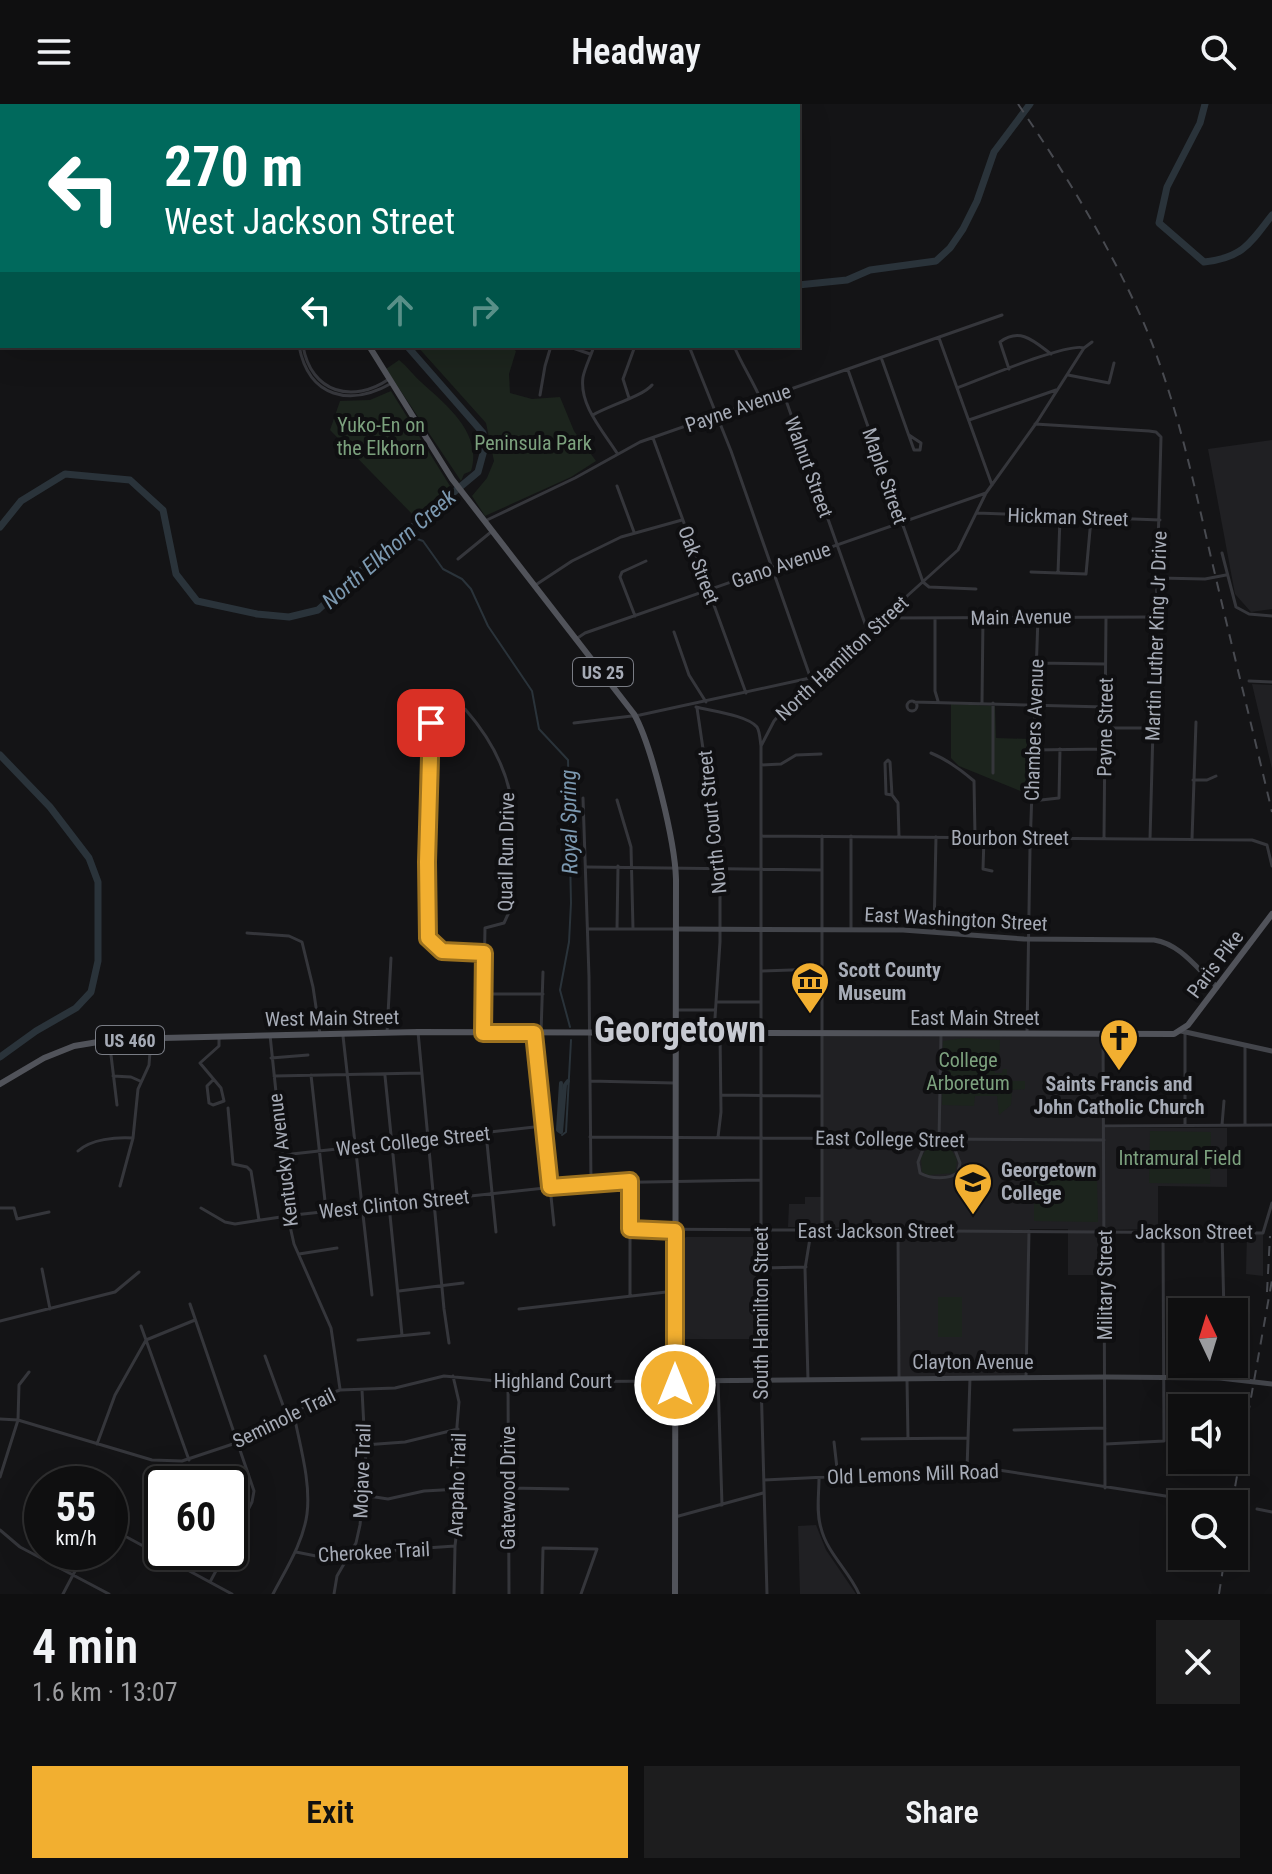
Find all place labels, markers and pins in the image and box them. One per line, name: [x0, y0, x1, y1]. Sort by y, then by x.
pin: [397, 689, 465, 757]
place label: Scott County Museum: [838, 958, 941, 1005]
museum icon: Scott County Museum: [789, 960, 831, 1015]
church icon: Saints Francis and John Catholic Church: [1098, 1017, 1140, 1072]
place label: Saints Francis and John Catholic Church: [1033, 1072, 1205, 1119]
place label: Georgetown College: [1001, 1158, 1097, 1205]
school or university icon: Georgetown College: [952, 1161, 994, 1216]

